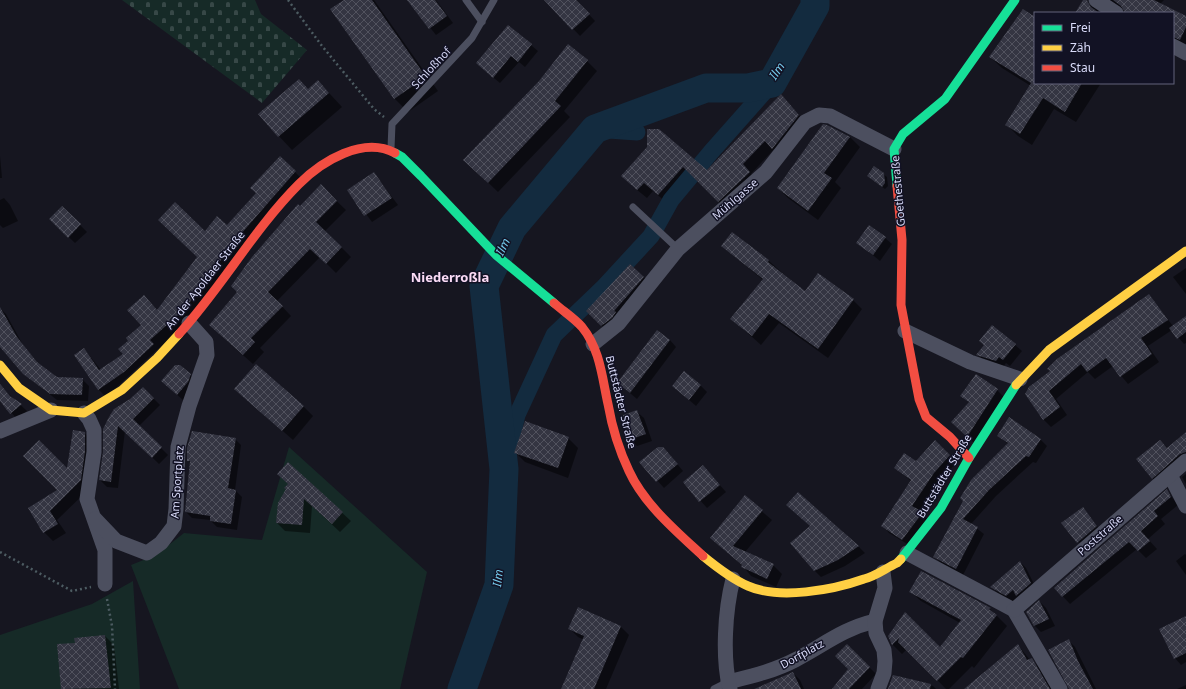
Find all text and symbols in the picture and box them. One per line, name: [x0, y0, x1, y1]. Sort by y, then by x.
legend: [1034, 12, 1174, 84]
text: Frei: [1070, 19, 1091, 36]
text: Zäh: [1070, 39, 1091, 56]
street label: Schloßhof: [407, 43, 455, 92]
water label: Ilm: [764, 59, 788, 84]
text: Stau: [1070, 59, 1095, 76]
street label: Goethestraße: [887, 155, 908, 227]
street label: Mühlgasse: [709, 175, 761, 223]
street label: An der Apoldaer Straße: [162, 228, 248, 332]
water label: Ilm: [491, 235, 514, 259]
district label: Niederroßla: [411, 268, 489, 286]
street label: Buttstädter Straße: [603, 354, 640, 450]
street label: Buttstädter Straße: [913, 431, 975, 520]
street label: Am Sportplatz: [166, 445, 187, 519]
street label: Poststraße: [1074, 511, 1126, 558]
water label: Ilm: [488, 568, 507, 589]
street label: Dorfplatz: [777, 635, 826, 672]

